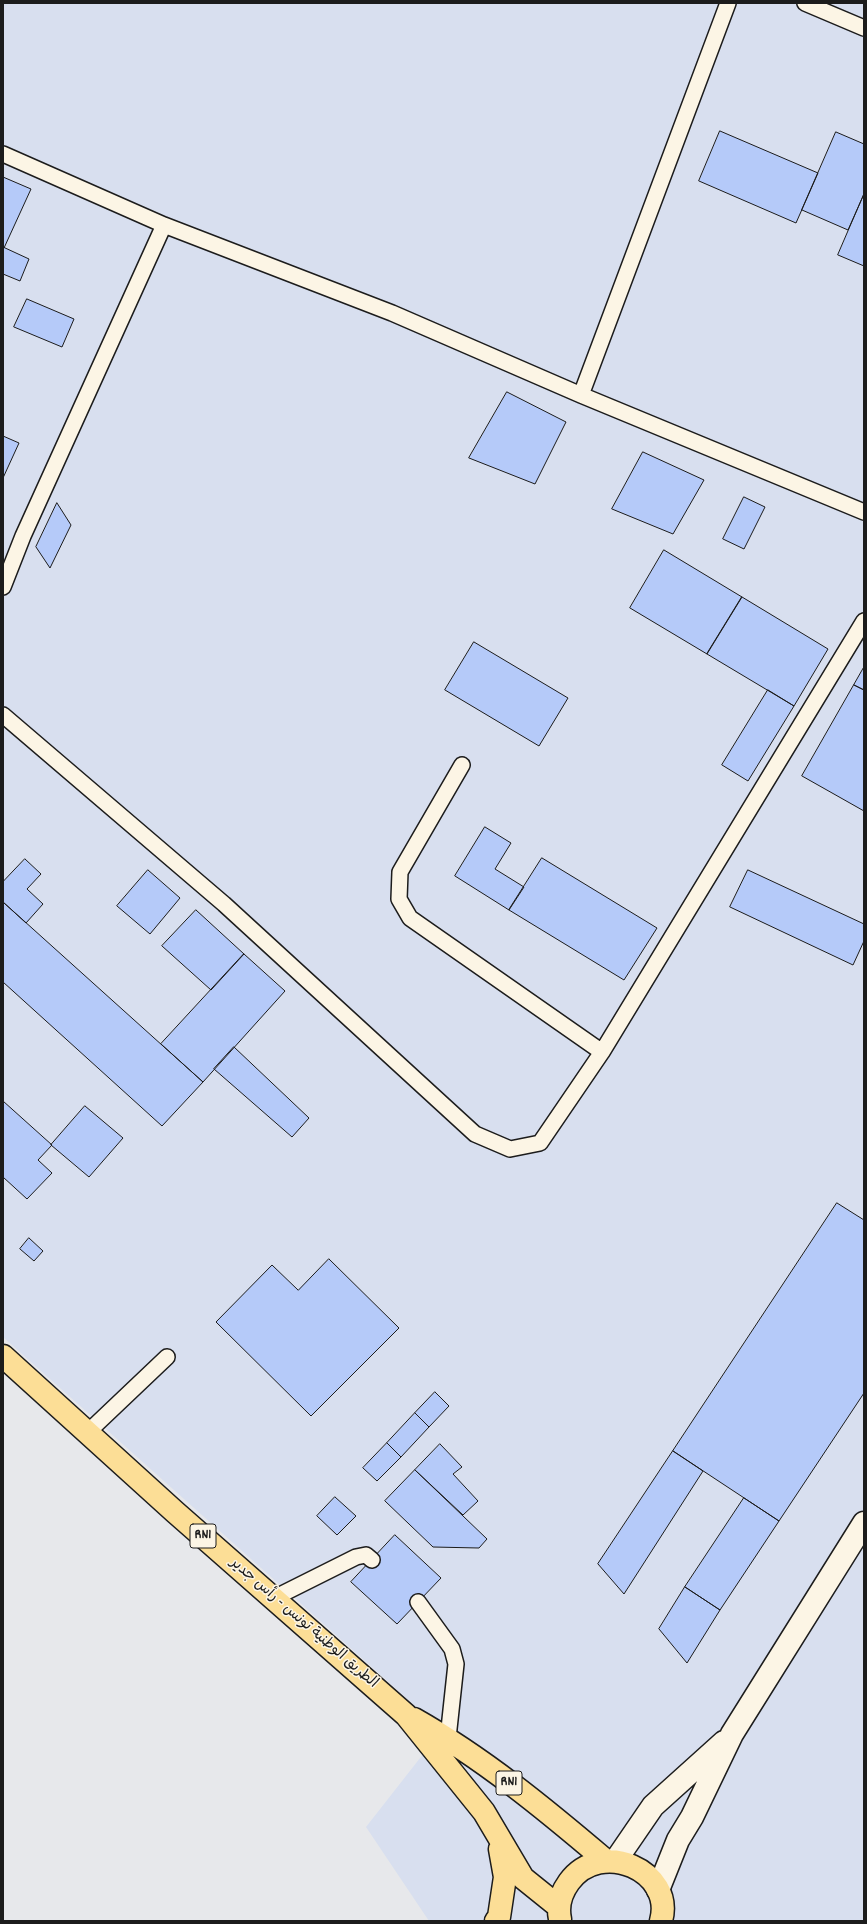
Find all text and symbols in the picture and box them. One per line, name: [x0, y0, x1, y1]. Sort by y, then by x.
road number: RN1: [190, 1524, 216, 1548]
street label: الطريق الوطنية تونس - رأس جدير: [225, 1555, 381, 1693]
road number: RN1: [496, 1771, 522, 1795]

